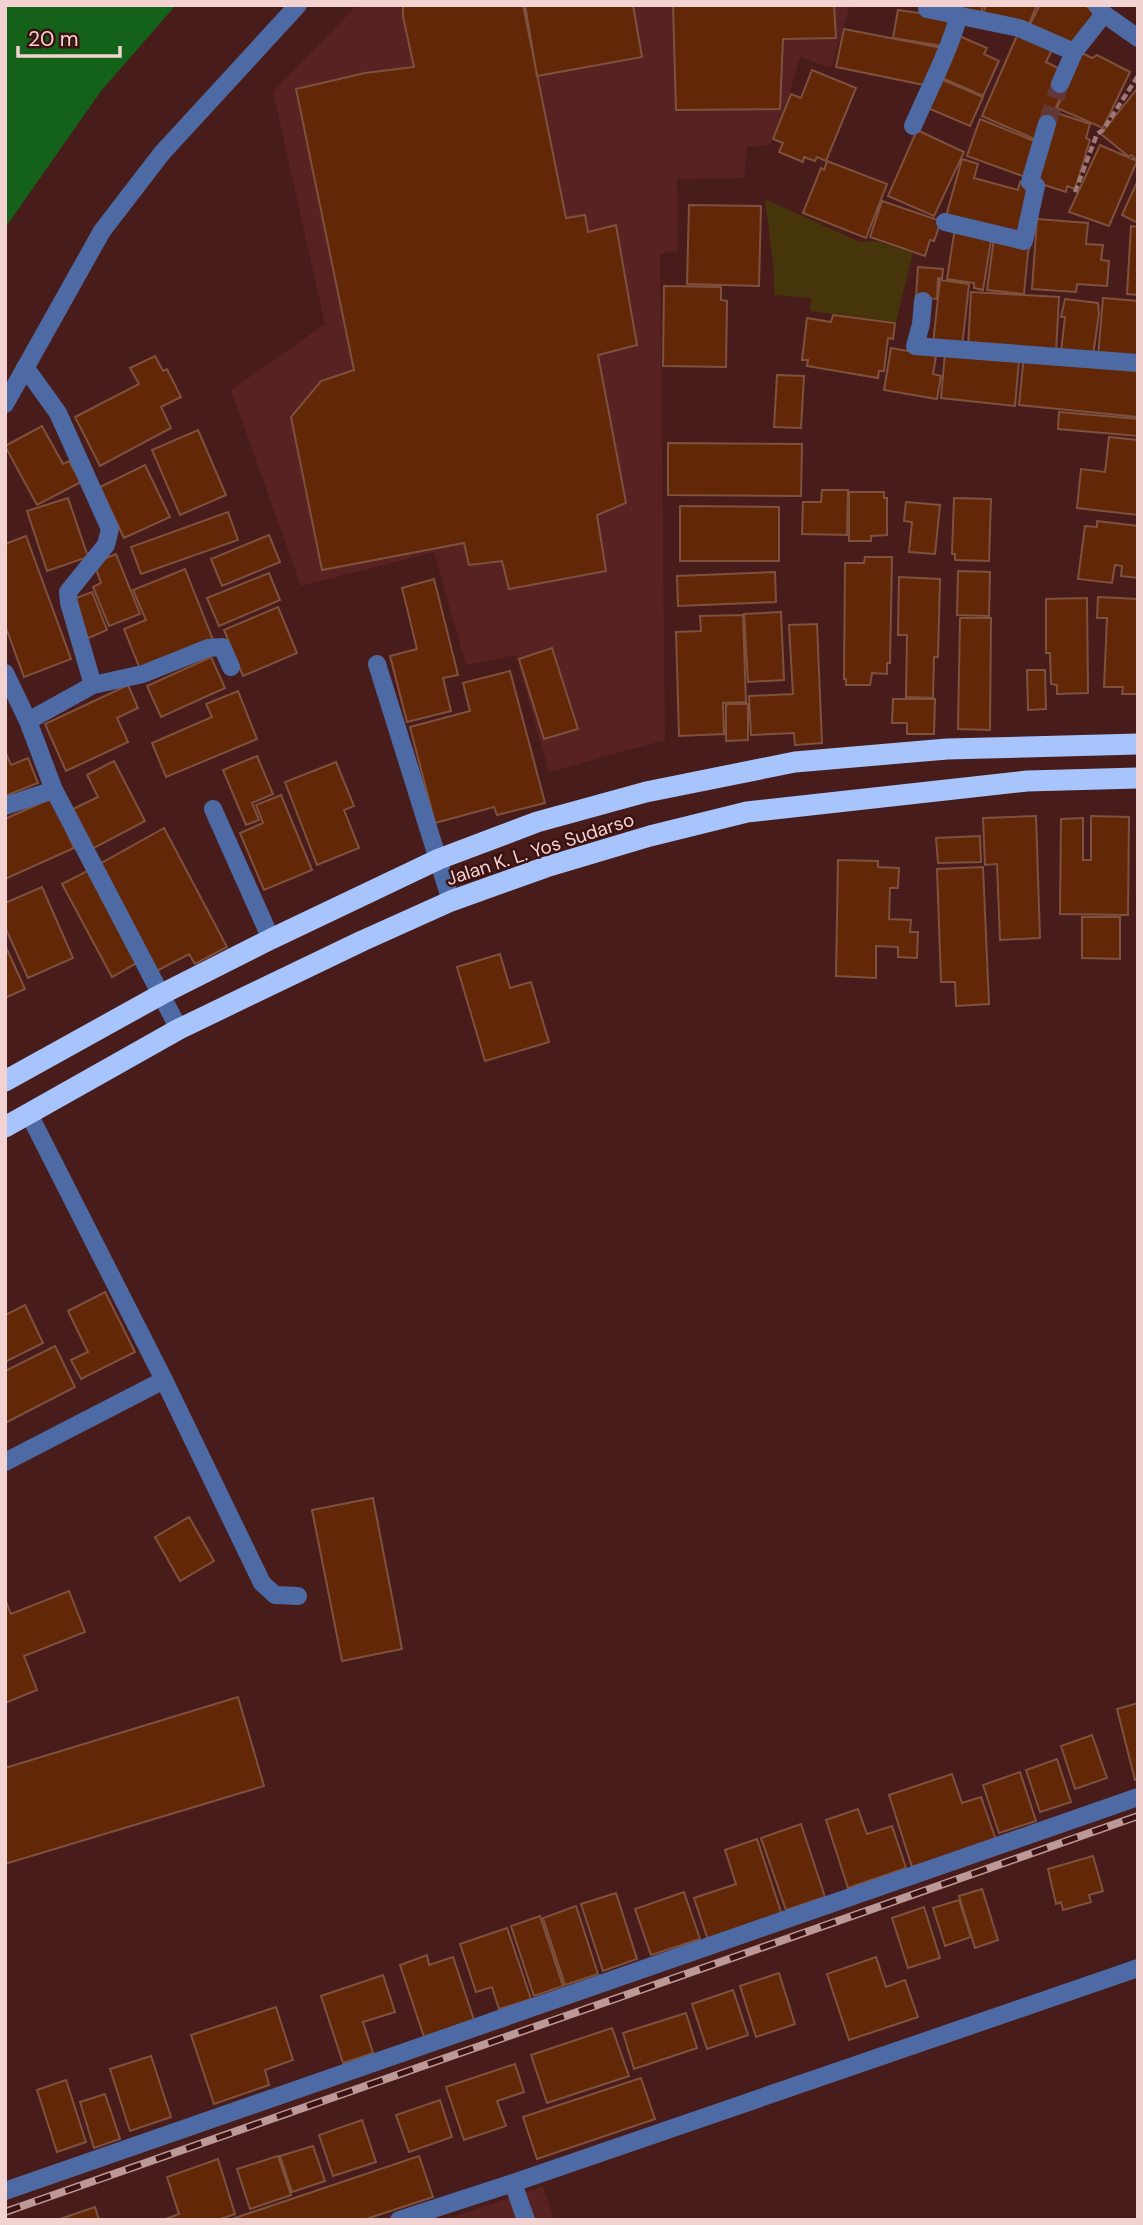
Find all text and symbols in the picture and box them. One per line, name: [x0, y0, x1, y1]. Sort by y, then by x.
scale bar: [18, 14, 119, 58]
text: 20 m: [28, 25, 79, 53]
street label: Jalan K. L. Yos Sudarso: [443, 807, 637, 891]

